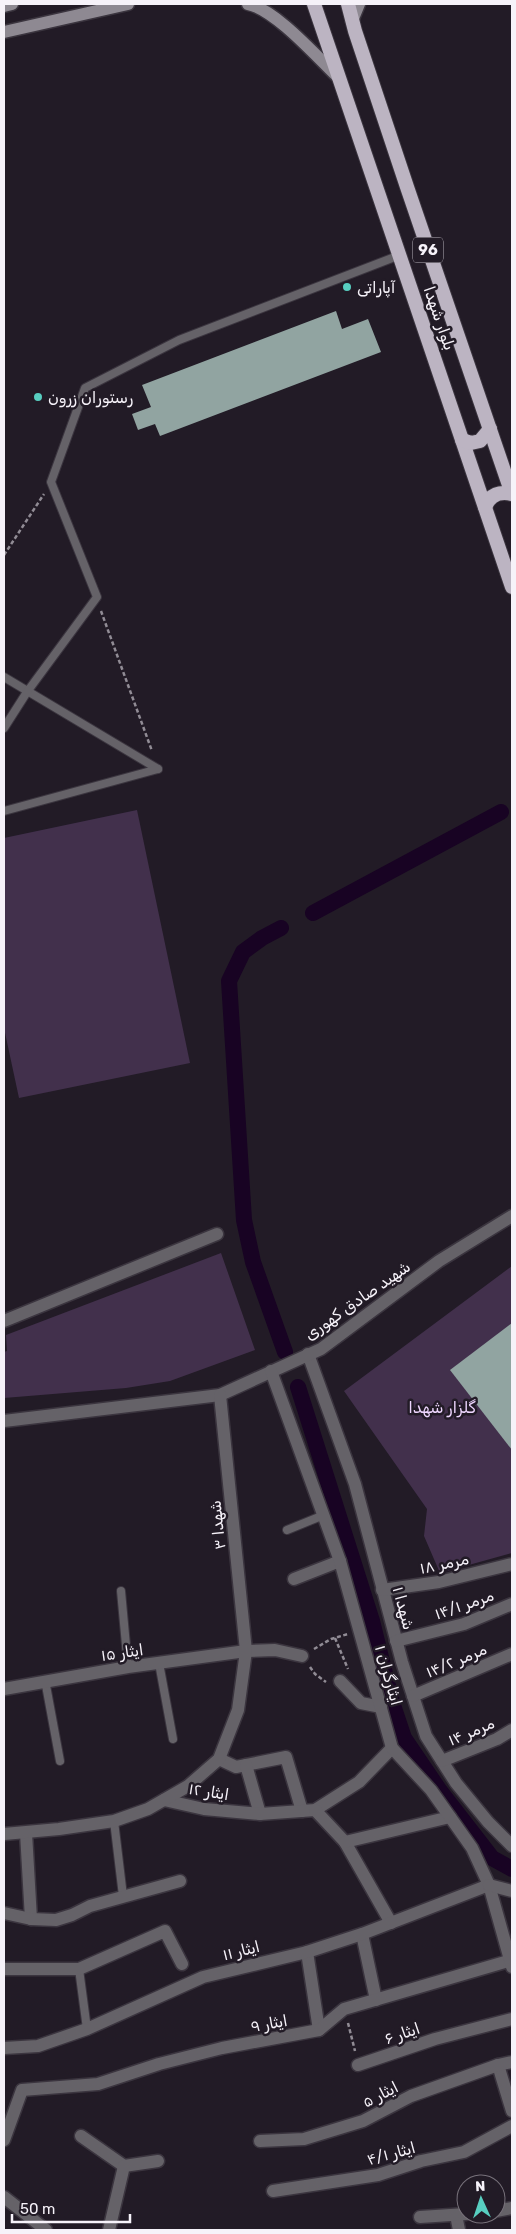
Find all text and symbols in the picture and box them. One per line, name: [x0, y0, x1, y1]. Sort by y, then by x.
road number: 96: [413, 238, 443, 262]
place label: آپاراتی: [357, 278, 396, 298]
marker: آپاراتی: [341, 281, 353, 293]
street label: بلوار شهدا: [419, 284, 459, 353]
place label: رستوران زرون: [48, 388, 133, 408]
marker: رستوران زرون: [32, 391, 44, 403]
street label: شهید صادق کهوری: [301, 1257, 414, 1345]
park label: گلزار شهدا: [408, 1398, 477, 1418]
street label: شهدا ۳: [205, 1499, 231, 1551]
street label: مرمر ۱۸: [418, 1549, 471, 1579]
street label: شهدا ۱: [388, 1584, 418, 1632]
street label: مرمر ۱۴/۱: [432, 1585, 497, 1624]
street label: مرمر ۱۴/۲: [423, 1639, 490, 1683]
street label: ایثار ۱۵: [100, 1640, 145, 1666]
street label: ایثارگران ۱: [370, 1643, 406, 1708]
street label: مرمر ۱۴: [445, 1713, 498, 1751]
street label: ایثار ۱۲: [187, 1779, 230, 1805]
street label: ایثار ۱۱: [221, 1937, 262, 1965]
street label: ایثار ۹: [249, 2011, 289, 2037]
street label: ایثار ۶: [382, 2019, 423, 2049]
street label: ایثار ۵: [359, 2077, 402, 2112]
street label: ایثار ۴/۱: [365, 2138, 418, 2170]
north arrow: [456, 2174, 506, 2224]
text: N: [475, 2178, 486, 2195]
scale bar: [12, 2192, 130, 2224]
text: 50 m: [20, 2200, 55, 2218]

